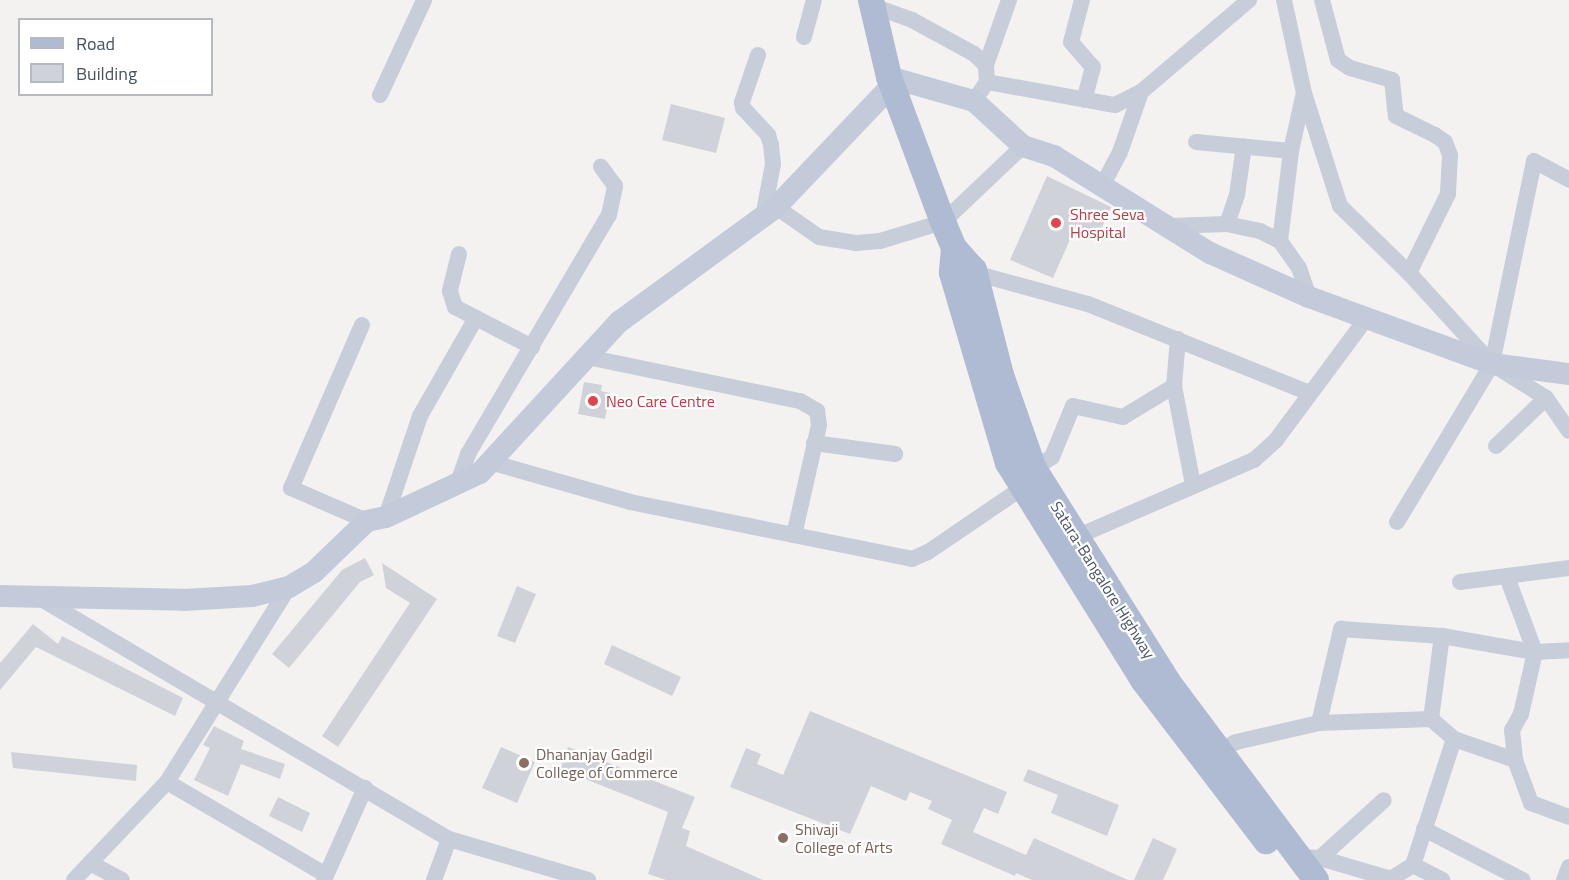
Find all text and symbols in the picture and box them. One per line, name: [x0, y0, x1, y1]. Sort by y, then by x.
legend: [18, 18, 213, 96]
text: Road: [76, 30, 115, 57]
text: Building: [76, 60, 137, 87]
place label: Shree Seva Hospital: [1070, 204, 1145, 242]
marker: Shree Seva Hospital: [1047, 214, 1065, 232]
place label: Neo Care Centre: [606, 391, 715, 411]
marker: Neo Care Centre: [584, 392, 602, 410]
street label: Satara-Bangalore Highway: [1047, 498, 1159, 662]
place label: Dhananjay Gadgil College of Commerce: [536, 744, 678, 782]
marker: Dhananjay Gadgil College of Commerce: [517, 756, 531, 770]
place label: Shivaji College of Arts: [795, 819, 893, 857]
marker: Shivaji College of Arts: [776, 831, 790, 845]

